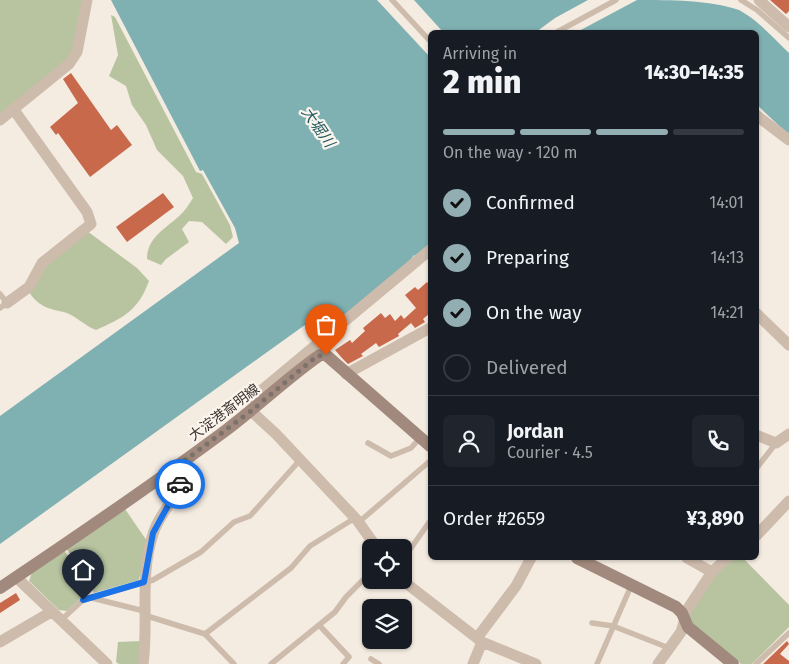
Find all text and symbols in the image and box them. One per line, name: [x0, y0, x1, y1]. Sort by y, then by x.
text: Arriving in: [443, 44, 517, 63]
text: 14:30–14:35: [644, 61, 744, 84]
text: 2 min: [443, 63, 521, 101]
water label: 大堀川: [298, 103, 339, 152]
text: On the way · 120 m: [443, 143, 577, 162]
icon: check: [443, 189, 471, 217]
text: Confirmed: [486, 191, 575, 214]
text: 14:01: [709, 193, 744, 212]
icon: check: [443, 244, 471, 272]
text: Preparing: [486, 246, 569, 269]
text: 14:13: [710, 248, 744, 267]
icon: check: [443, 299, 471, 327]
text: On the way: [486, 301, 582, 324]
text: 14:21: [710, 303, 744, 322]
pin: [305, 304, 347, 355]
icon: bag: [312, 311, 340, 339]
text: Delivered: [486, 356, 568, 379]
street label: 大淀港斎明線: [186, 380, 263, 444]
button: person: [443, 415, 495, 467]
button: phone: [692, 415, 744, 467]
text: Jordan: [507, 420, 564, 443]
text: Courier · 4.5: [507, 443, 593, 462]
courier: [155, 459, 205, 509]
icon: car: [166, 470, 194, 498]
text: Order #2659: [443, 507, 545, 530]
text: ¥3,890: [687, 507, 744, 530]
map controls: [362, 539, 412, 649]
button: locate: [362, 539, 412, 589]
pin: [62, 549, 104, 600]
icon: home: [69, 556, 97, 584]
button: layers: [362, 599, 412, 649]

